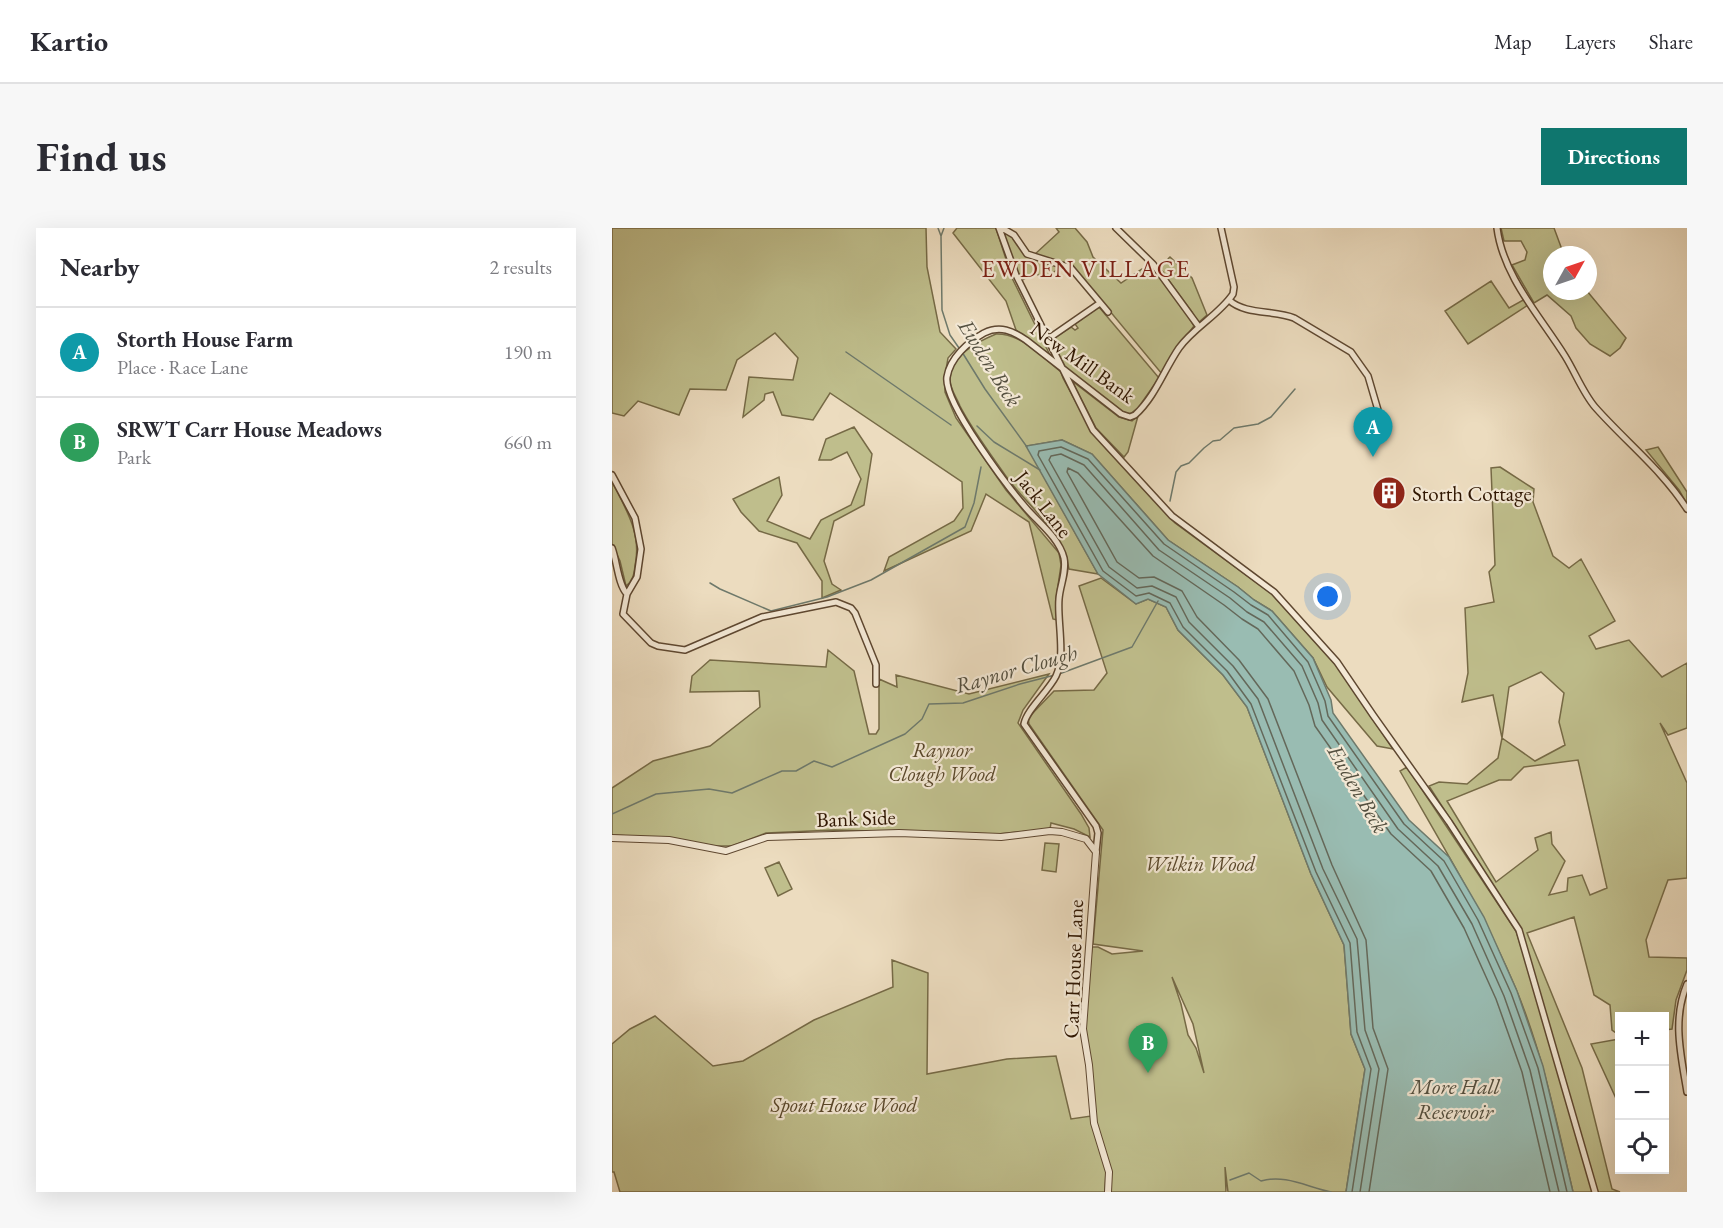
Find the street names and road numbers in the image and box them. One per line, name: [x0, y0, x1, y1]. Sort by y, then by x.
street label: New Mill Bank: [1025, 315, 1142, 410]
street label: Jack Lane: [1008, 463, 1079, 543]
street label: Bank Side: [816, 803, 896, 833]
street label: Carr House Lane: [1057, 899, 1089, 1039]

